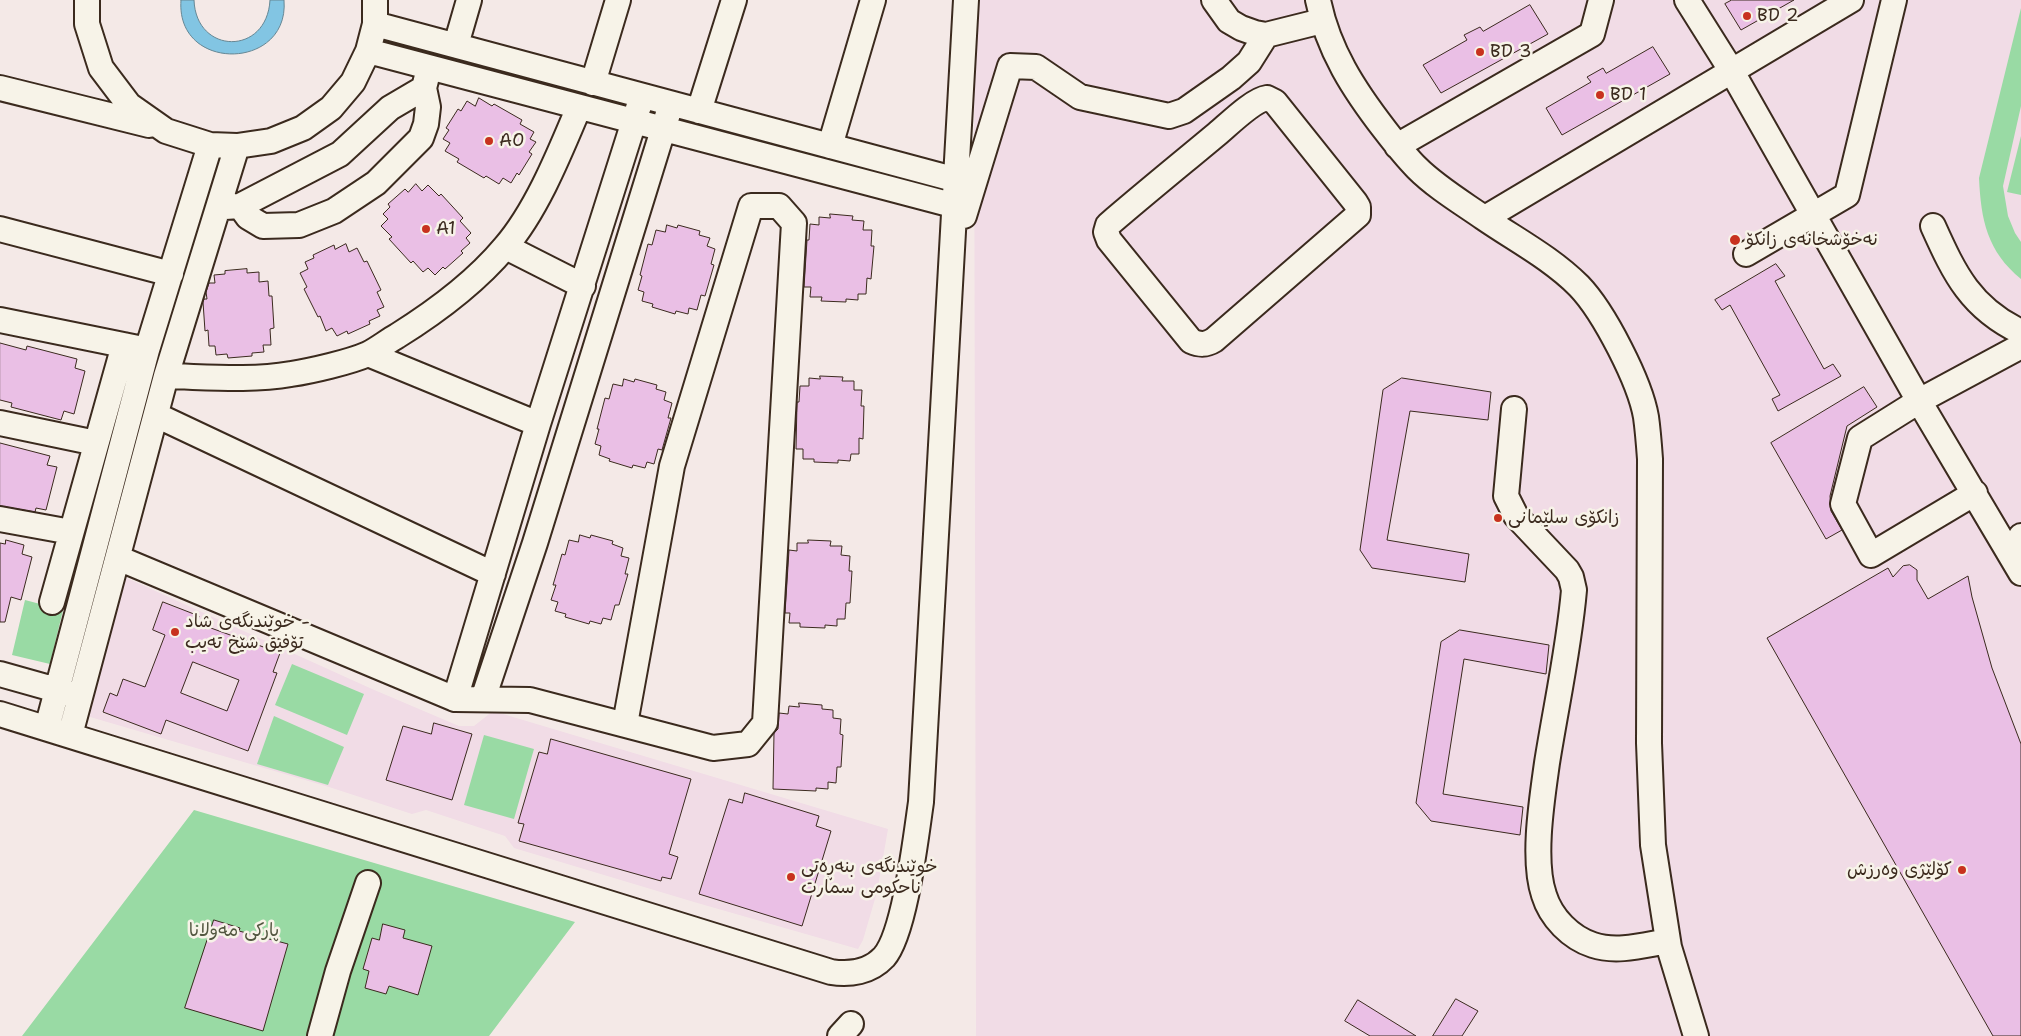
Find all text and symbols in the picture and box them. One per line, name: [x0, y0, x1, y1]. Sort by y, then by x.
place label: BD 2: [1757, 5, 1799, 27]
marker: BD 2: [1741, 10, 1753, 22]
place label: BD 3: [1490, 41, 1532, 63]
marker: BD 3: [1474, 46, 1486, 58]
place label: BD 1: [1610, 84, 1647, 106]
marker: BD 1: [1594, 89, 1606, 101]
place label: A0: [499, 130, 525, 152]
marker: A0: [483, 135, 495, 147]
place label: A1: [436, 218, 456, 240]
marker: A1: [420, 223, 432, 235]
place label: نەخۆشخانەی زانکۆ: [1746, 229, 1878, 251]
marker: نەخۆشخانەی زانکۆ: [1728, 233, 1742, 247]
place label: زانکۆی سلێمانی: [1508, 507, 1619, 529]
marker: زانکۆی سلێمانی: [1492, 512, 1504, 524]
place label: خوێندنگەی شاد - تۆفیق شێخ تەیب: [185, 611, 310, 654]
marker: خوێندنگەی شاد - تۆفیق شێخ تەیب: [169, 626, 181, 638]
place label: خوێندنگەی بنەڕەتی ناحکومی سمارت: [801, 856, 937, 899]
place label: کۆلێژی وەرزش: [1847, 859, 1952, 881]
marker: کۆلێژی وەرزش: [1956, 864, 1968, 876]
marker: خوێندنگەی بنەڕەتی ناحکومی سمارت: [785, 871, 797, 883]
park label: پارکی مەولانا: [189, 920, 279, 942]

